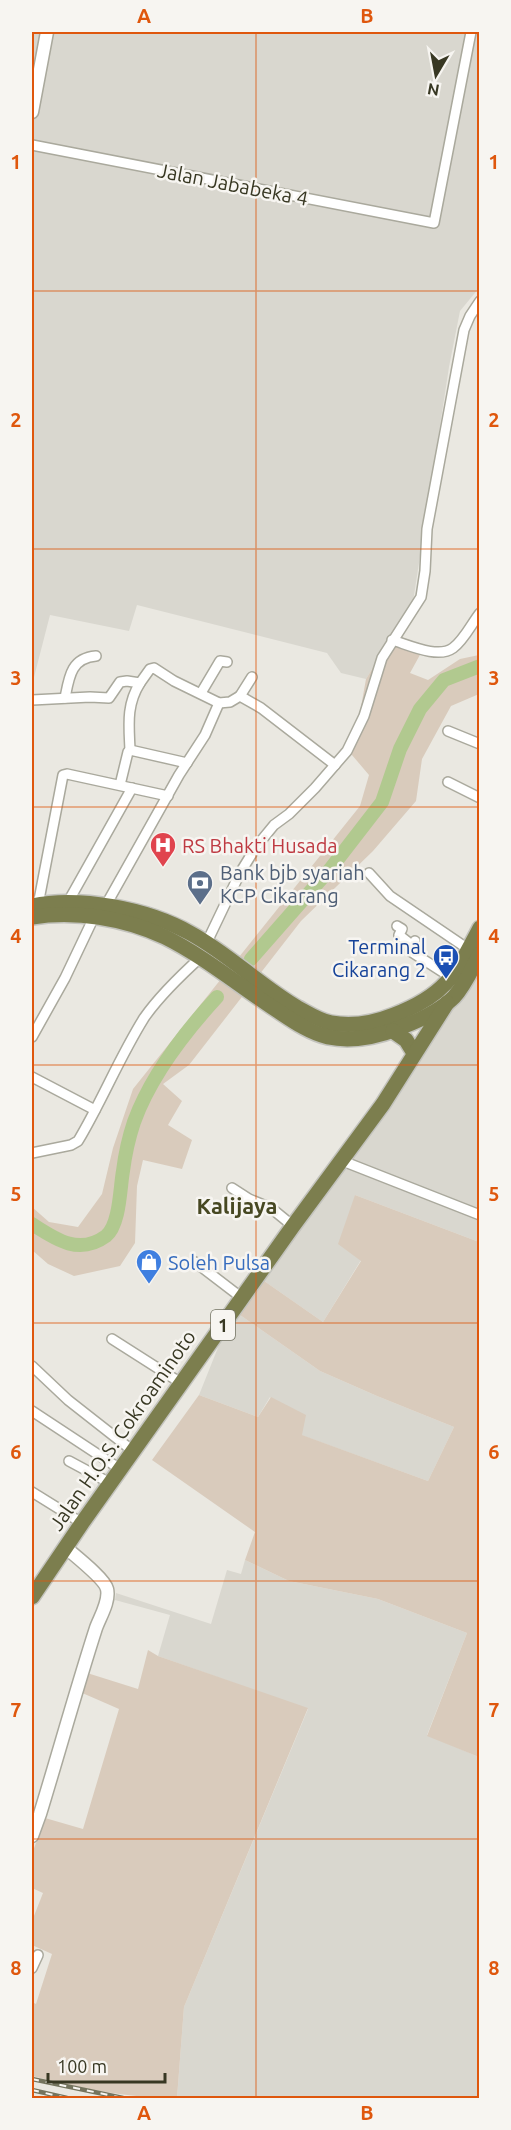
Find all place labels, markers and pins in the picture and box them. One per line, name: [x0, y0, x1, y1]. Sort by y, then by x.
hospital icon: RS Bhakti Husada: [148, 830, 178, 868]
place label: RS Bhakti Husada: [182, 834, 338, 857]
place label: Bank bjb syariah KCP Cikarang: [220, 861, 365, 907]
bank icon: Bank bjb syariah KCP Cikarang: [185, 868, 215, 906]
place label: Terminal Cikarang 2: [332, 935, 426, 981]
bus stop icon: Terminal Cikarang 2: [431, 942, 461, 980]
shop icon: Soleh Pulsa: [134, 1247, 164, 1285]
place label: Soleh Pulsa: [168, 1251, 270, 1274]

